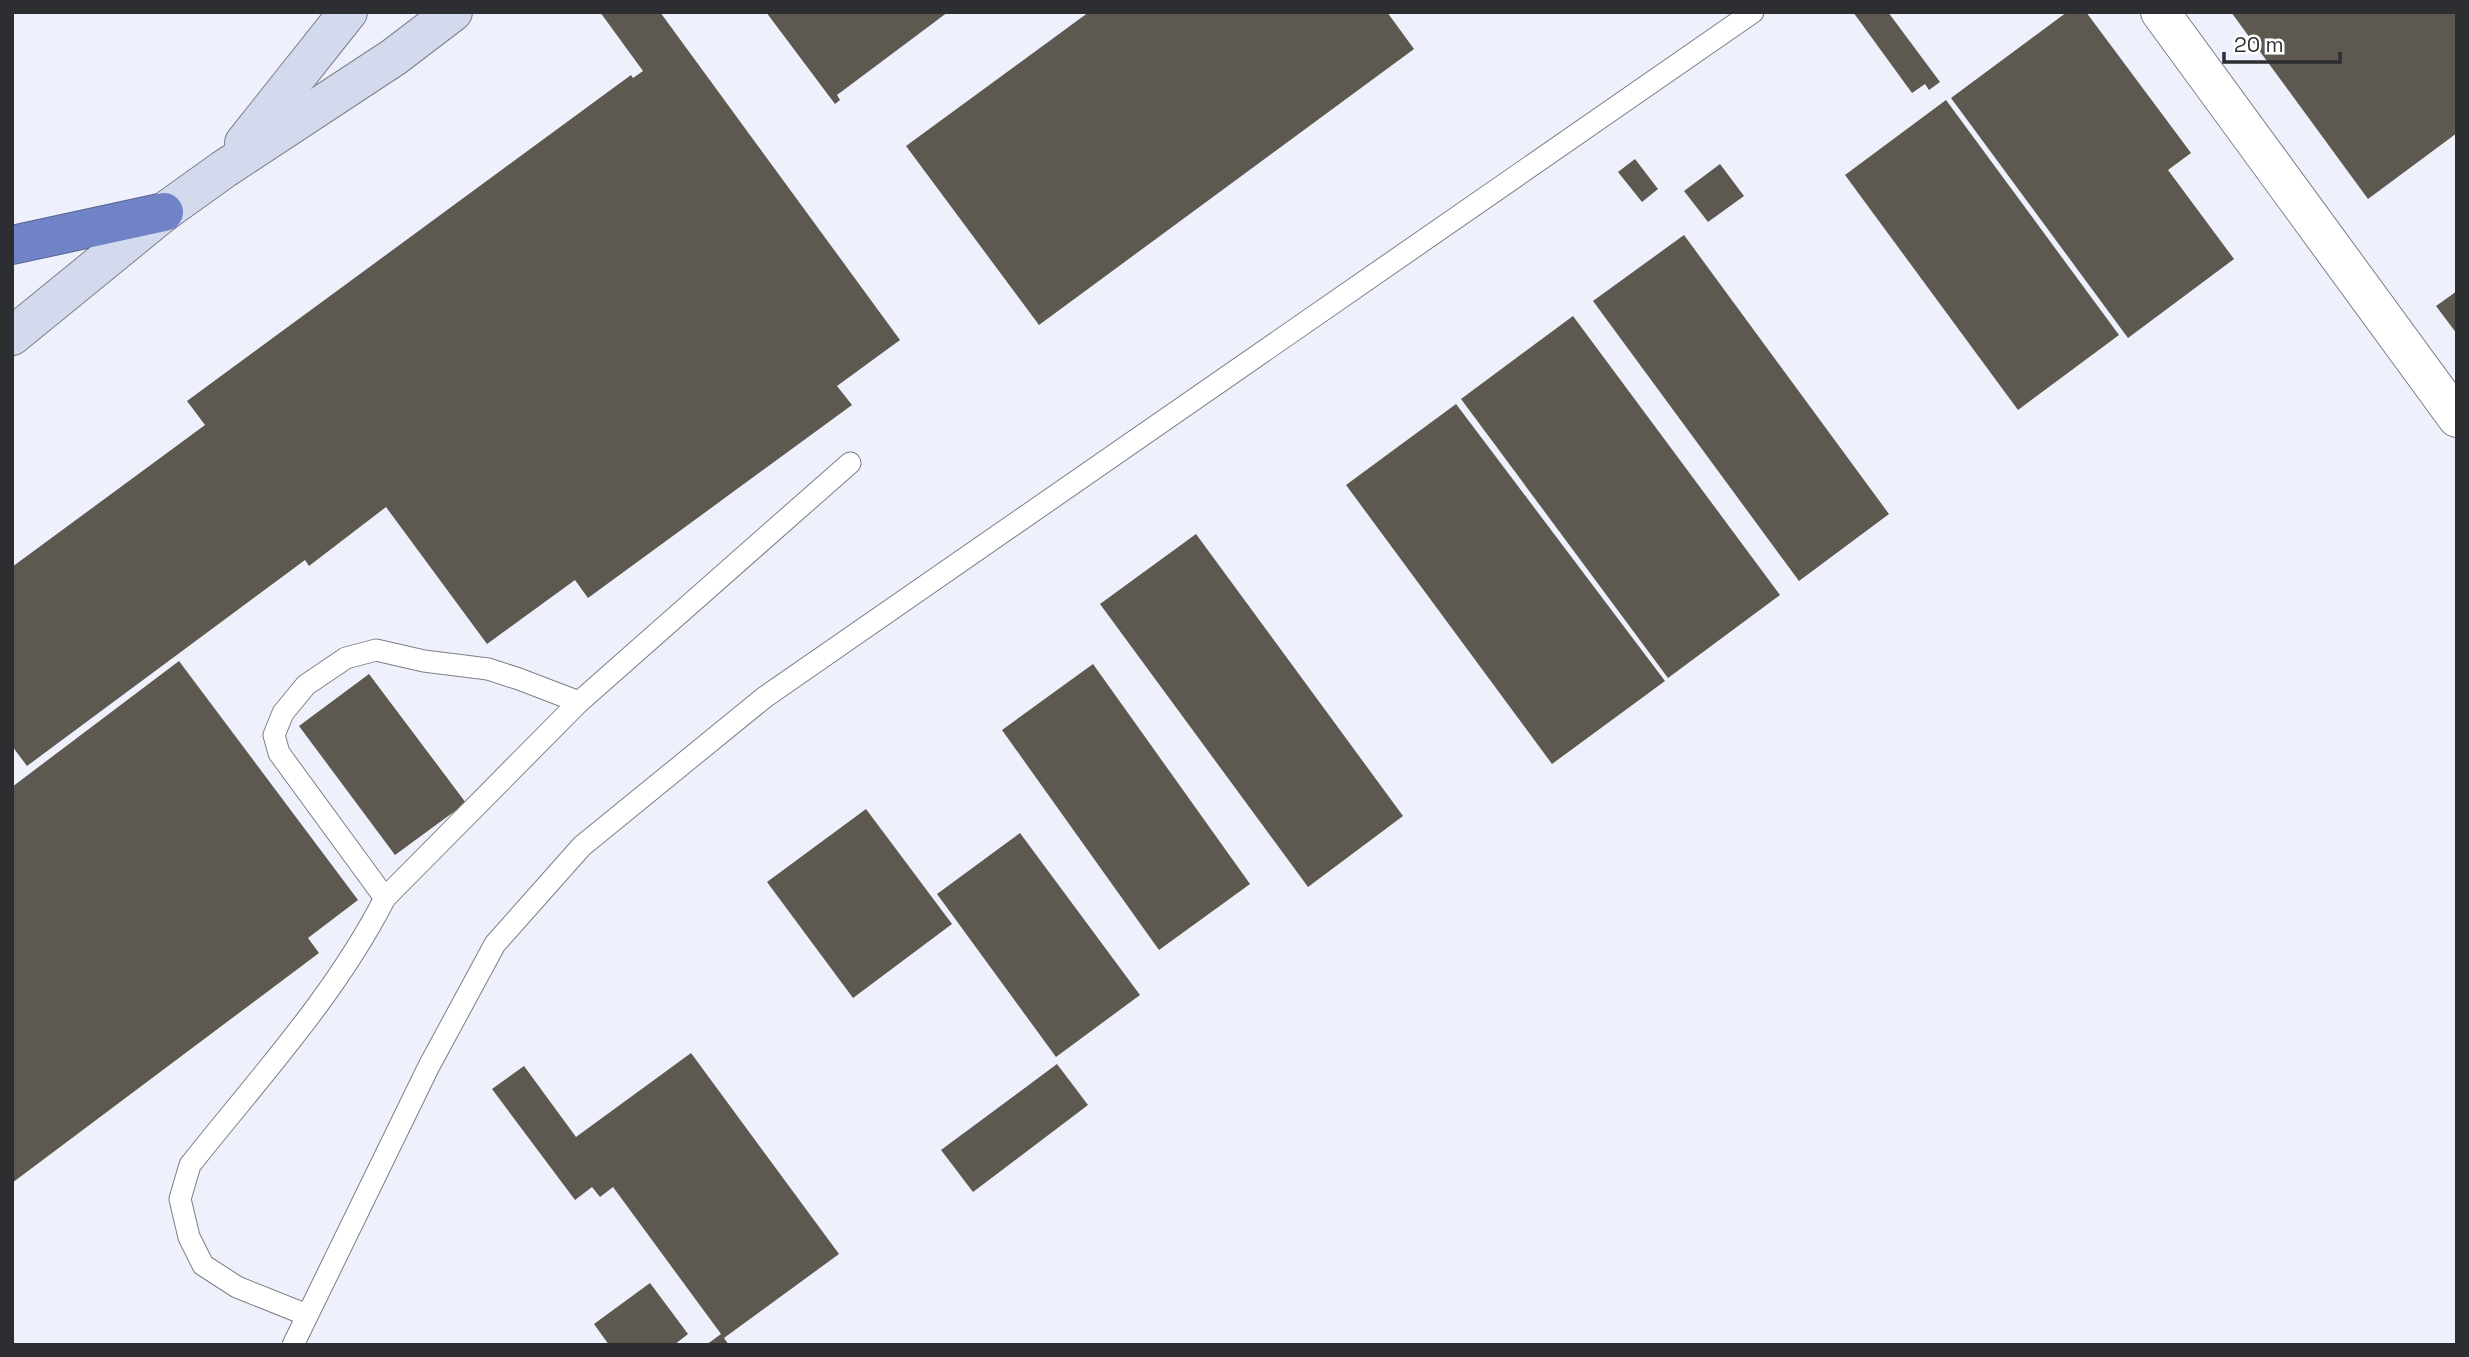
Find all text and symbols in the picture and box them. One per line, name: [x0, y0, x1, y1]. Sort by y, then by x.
scale bar: [2224, 21, 2340, 65]
text: 20 m: [2234, 31, 2284, 58]

